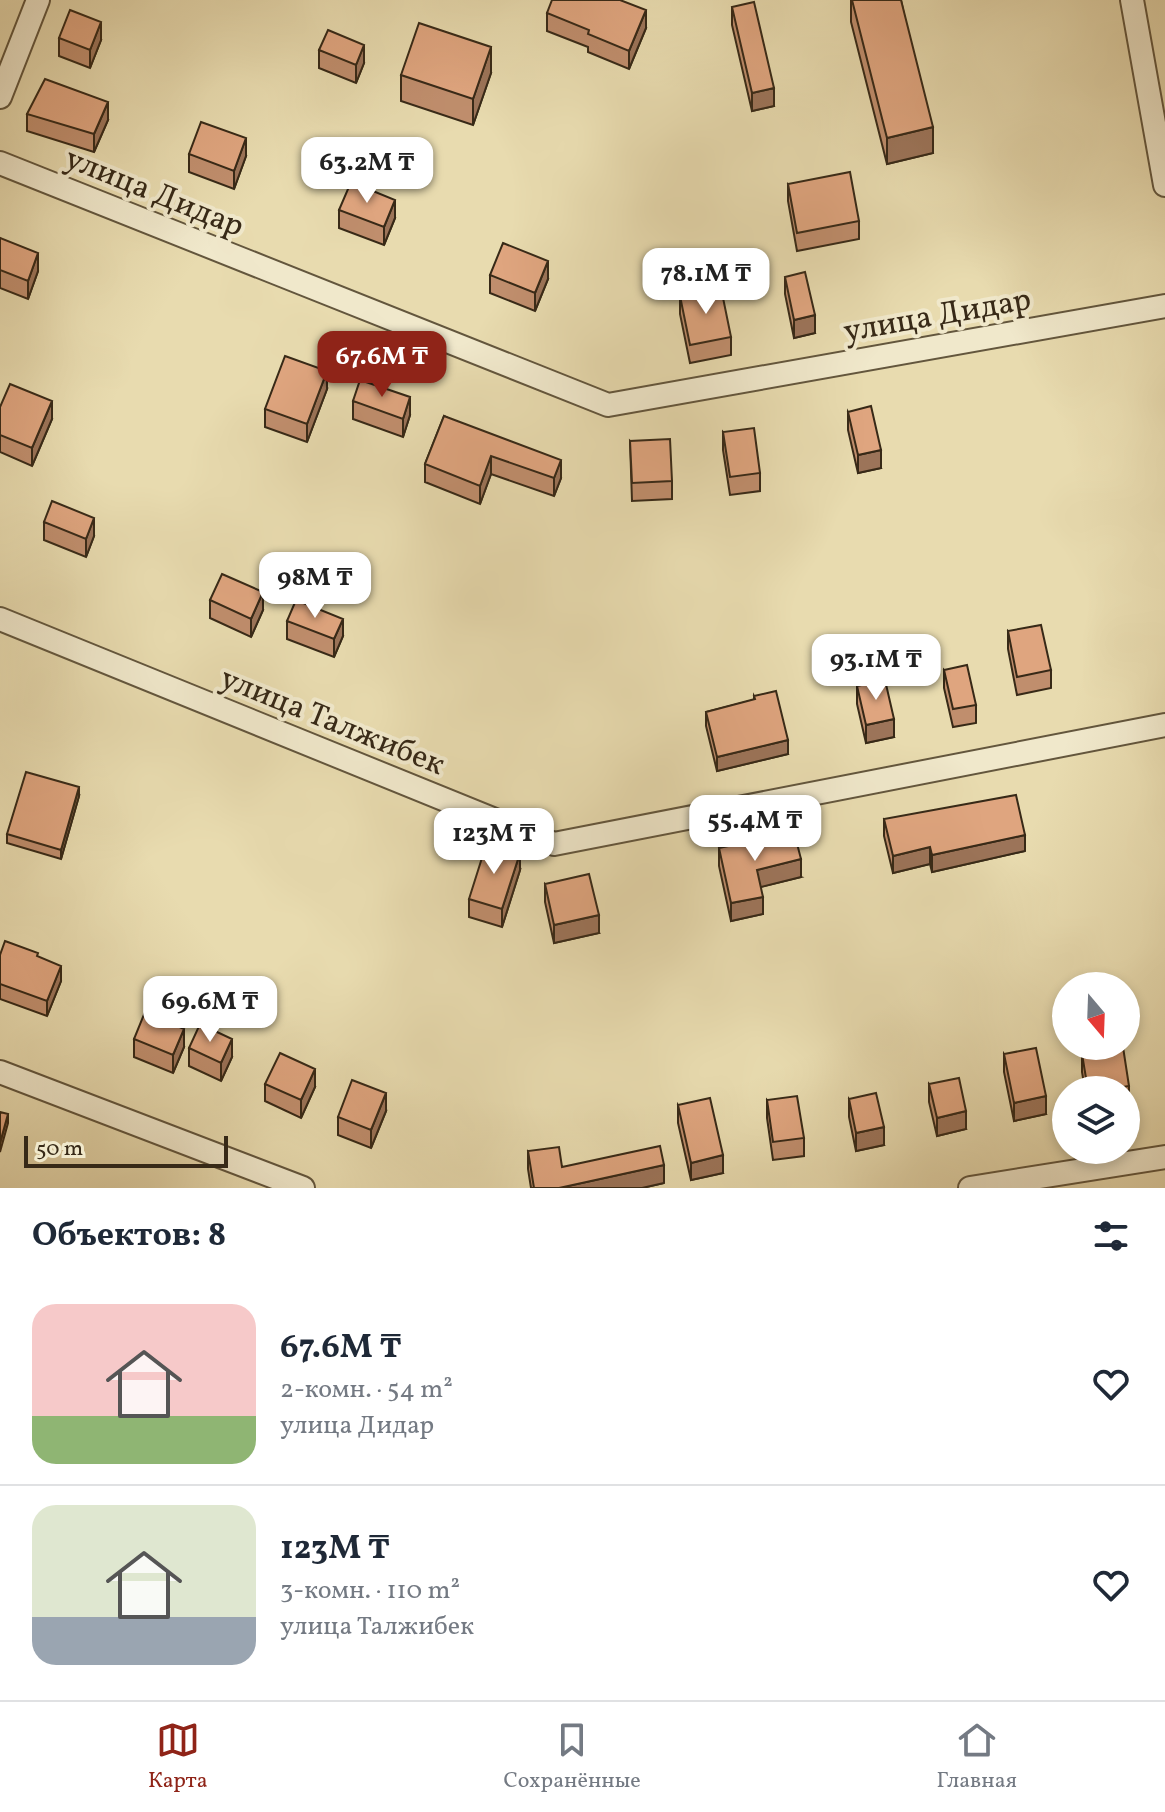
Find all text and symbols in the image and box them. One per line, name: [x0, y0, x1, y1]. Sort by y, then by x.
pin: 63.2M ₸: [293, 137, 441, 205]
street label: улица Дидар: [58, 138, 250, 250]
text: 63.2M ₸: [319, 145, 415, 181]
pin: 78.1M ₸: [632, 248, 780, 316]
text: 78.1M ₸: [660, 256, 752, 292]
street label: улица Дидар: [840, 279, 1035, 355]
pin: 67.6M ₸: [308, 331, 456, 399]
text: 67.6M ₸: [335, 339, 429, 375]
pin: 98M ₸: [259, 552, 371, 620]
text: 98M ₸: [277, 560, 353, 596]
pin: 93.1M ₸: [802, 634, 950, 702]
text: 93.1M ₸: [830, 642, 922, 678]
street label: улица Талжибек: [213, 658, 451, 788]
pin: 55.4M ₸: [681, 795, 829, 863]
text: 55.4M ₸: [707, 803, 803, 839]
pin: 123M ₸: [429, 808, 559, 876]
text: 123M ₸: [452, 816, 536, 852]
north arrow: [1052, 972, 1140, 1060]
map controls: [1052, 972, 1140, 1164]
pin: 69.6M ₸: [136, 976, 284, 1044]
text: 69.6M ₸: [161, 984, 259, 1020]
button: layers: [1052, 1076, 1140, 1164]
scale bar: [24, 1132, 228, 1168]
text: 50 m: [36, 1134, 83, 1165]
text: Объектов: 8: [32, 1213, 226, 1260]
icon: filters: [1089, 1214, 1133, 1258]
text: 67.6M ₸: [280, 1325, 402, 1372]
icon: home: [96, 1336, 192, 1432]
icon: heart: [1089, 1362, 1133, 1406]
text: 2-комн. · 54 m²: [280, 1372, 453, 1408]
text: улица Дидар: [280, 1408, 434, 1444]
text: 123M ₸: [280, 1526, 390, 1573]
icon: home: [96, 1537, 192, 1633]
icon: heart: [1089, 1563, 1133, 1607]
text: 3-комн. · 110 m²: [280, 1573, 460, 1609]
text: улица Талжибек: [280, 1609, 474, 1645]
tab: Карта: [148, 1718, 208, 1797]
tab: Сохранённые: [503, 1718, 641, 1797]
tab: Главная: [937, 1718, 1017, 1797]

